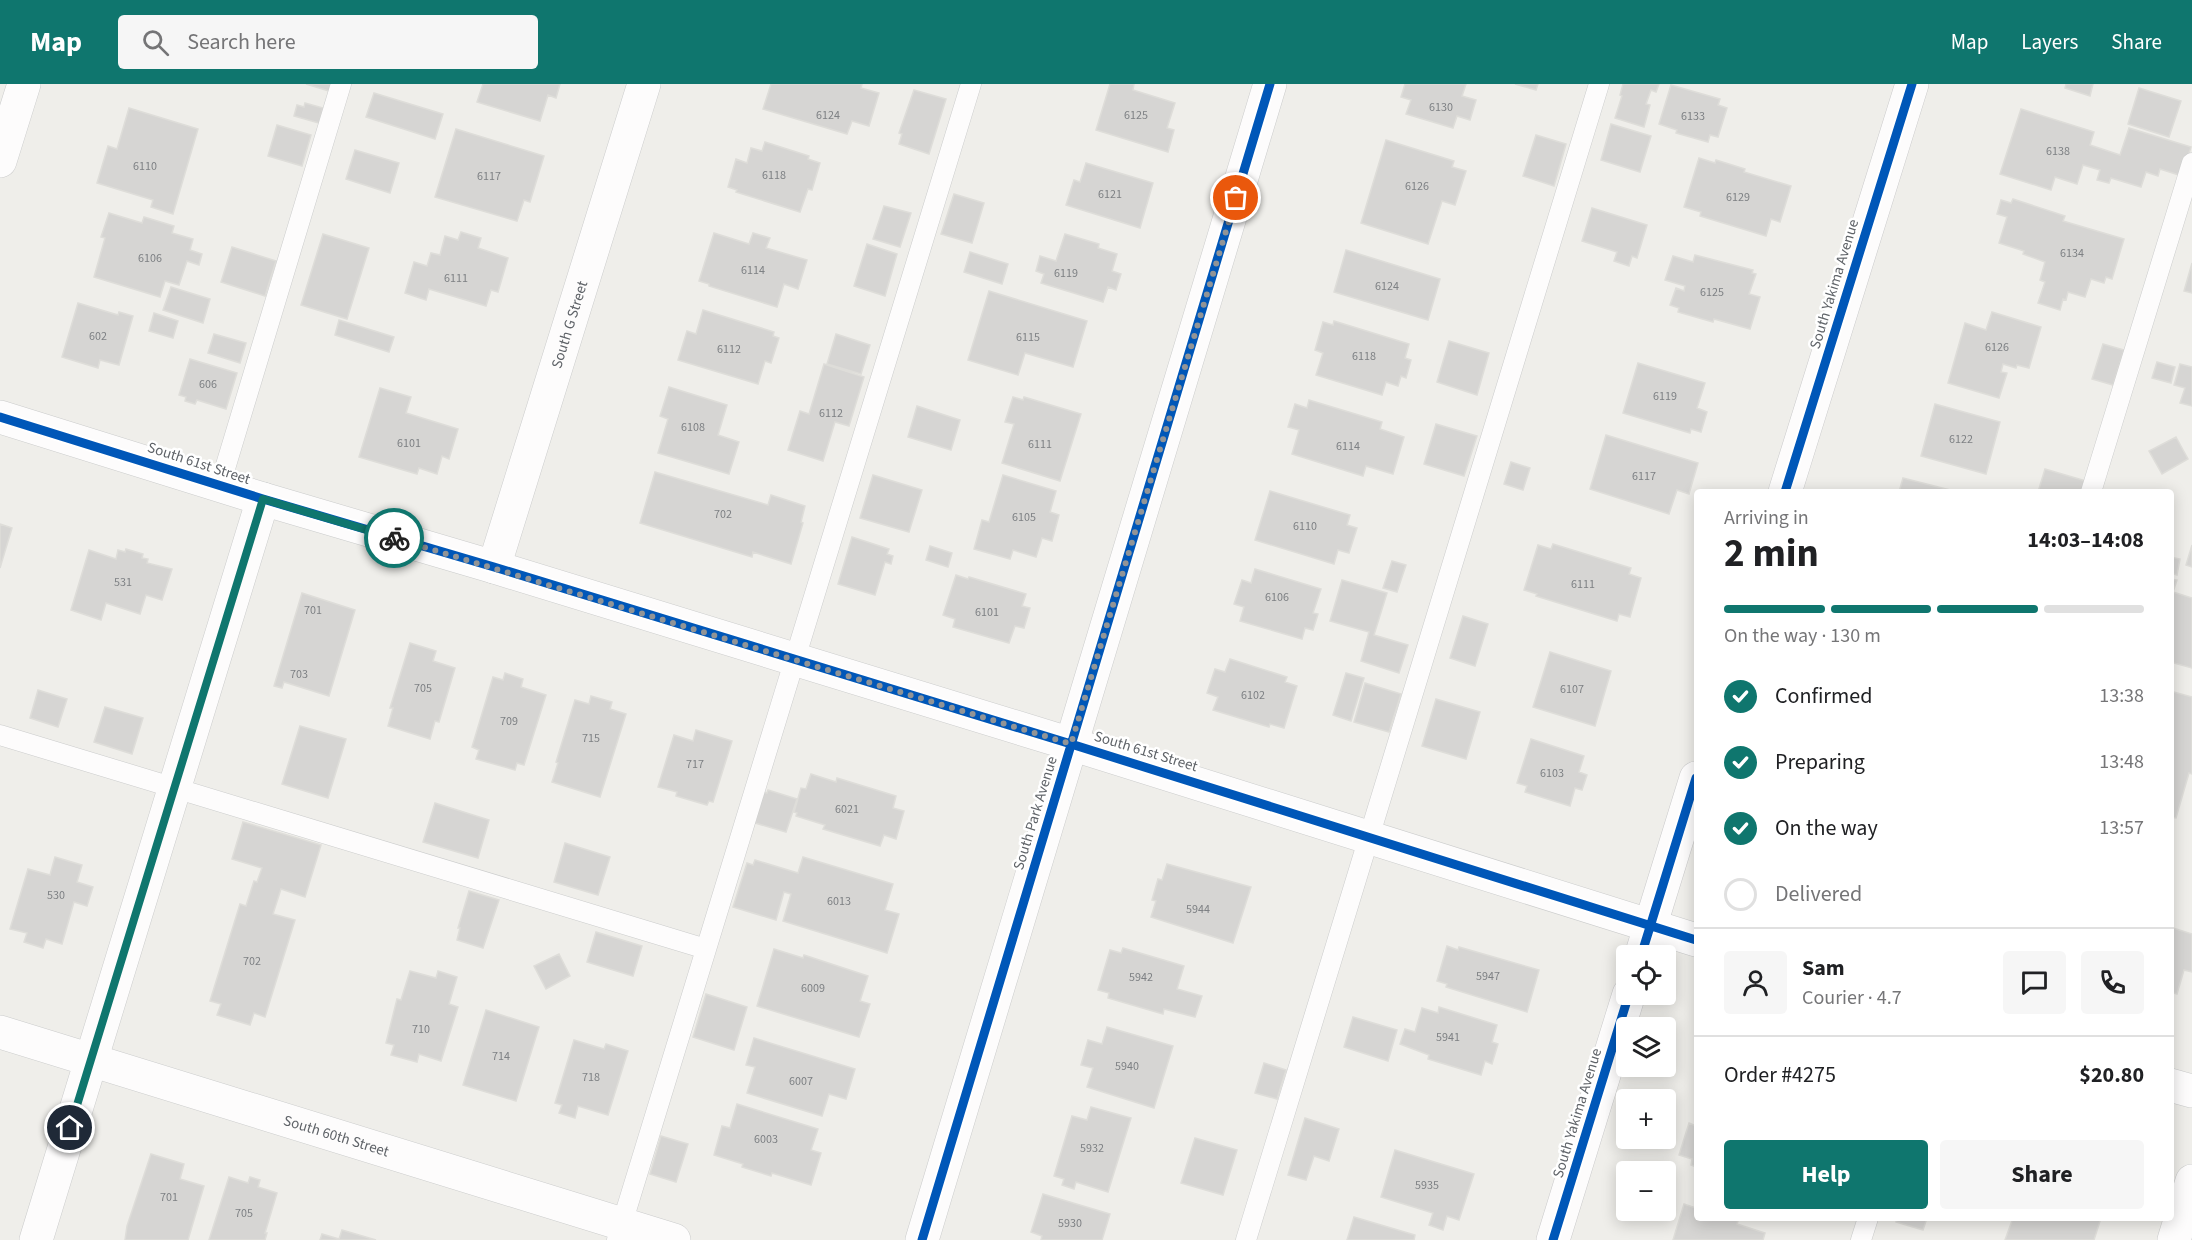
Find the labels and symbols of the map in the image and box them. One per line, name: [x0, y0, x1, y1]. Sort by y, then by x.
house number: 6130: [1429, 99, 1453, 116]
house number: 6124: [816, 107, 840, 124]
house number: 6125: [1124, 107, 1148, 124]
house number: 6133: [1681, 108, 1705, 125]
house number: 6138: [2046, 143, 2070, 160]
house number: 6110: [133, 158, 157, 175]
house number: 6118: [762, 167, 786, 184]
house number: 6117: [477, 168, 501, 185]
pin: [1210, 172, 1261, 223]
house number: 6126: [1405, 178, 1429, 195]
house number: 6121: [1098, 186, 1122, 203]
house number: 6129: [1726, 189, 1750, 206]
street label: South Yakima Avenue: [1805, 217, 1864, 352]
house number: 6134: [2060, 245, 2084, 262]
house number: 6106: [138, 250, 162, 267]
house number: 6114: [741, 262, 765, 279]
house number: 6119: [1054, 265, 1078, 282]
house number: 6111: [444, 270, 468, 287]
street label: South G Street: [546, 278, 593, 371]
house number: 6124: [1375, 278, 1399, 295]
house number: 6125: [1700, 284, 1724, 301]
house number: 602: [89, 328, 107, 345]
house number: 6115: [1016, 329, 1040, 346]
house number: 6126: [1985, 339, 2009, 356]
house number: 6112: [717, 341, 741, 358]
house number: 6118: [1352, 348, 1376, 365]
house number: 606: [199, 376, 217, 393]
house number: 6119: [1653, 388, 1677, 405]
house number: 6112: [819, 405, 843, 422]
house number: 6108: [681, 419, 705, 436]
house number: 6122: [1949, 431, 1973, 448]
house number: 6101: [397, 435, 421, 452]
house number: 6111: [1028, 436, 1052, 453]
street label: South 61st Street: [145, 437, 253, 490]
house number: 6114: [1336, 438, 1360, 455]
house number: 6117: [1632, 468, 1656, 485]
house number: 702: [714, 506, 732, 523]
courier: [364, 508, 424, 568]
house number: 6105: [1012, 509, 1036, 526]
house number: 6110: [1293, 518, 1317, 535]
house number: 531: [114, 574, 132, 591]
house number: 6111: [1571, 576, 1595, 593]
house number: 6106: [1265, 589, 1289, 606]
house number: 701: [304, 602, 322, 619]
house number: 6101: [975, 604, 999, 621]
house number: 703: [290, 666, 308, 683]
house number: 705: [414, 680, 432, 697]
house number: 6107: [1560, 681, 1584, 698]
house number: 6102: [1241, 687, 1265, 704]
house number: 709: [500, 713, 518, 730]
street label: South 61st Street: [1092, 726, 1200, 777]
house number: 715: [582, 730, 600, 747]
street label: South Park Avenue: [1008, 754, 1063, 873]
house number: 717: [686, 756, 704, 773]
house number: 6103: [1540, 765, 1564, 782]
house number: 6021: [835, 801, 859, 818]
house number: 530: [47, 887, 65, 904]
house number: 6013: [827, 893, 851, 910]
house number: 5944: [1186, 901, 1210, 918]
house number: 702: [243, 953, 261, 970]
house number: 5947: [1476, 968, 1500, 985]
house number: 5942: [1129, 969, 1153, 986]
house number: 6009: [801, 980, 825, 997]
house number: 710: [412, 1021, 430, 1038]
house number: 5941: [1436, 1029, 1460, 1046]
street label: South Yakima Avenue: [1548, 1046, 1607, 1181]
house number: 714: [492, 1048, 510, 1065]
house number: 5940: [1115, 1058, 1139, 1075]
house number: 718: [582, 1069, 600, 1086]
house number: 6007: [789, 1073, 813, 1090]
pin: [44, 1102, 95, 1153]
street label: South 60th Street: [281, 1110, 392, 1162]
house number: 6003: [754, 1131, 778, 1148]
house number: 5932: [1080, 1140, 1104, 1157]
house number: 5935: [1415, 1177, 1439, 1194]
house number: 701: [160, 1189, 178, 1206]
house number: 705: [235, 1205, 253, 1222]
house number: 5930: [1058, 1215, 1082, 1232]

